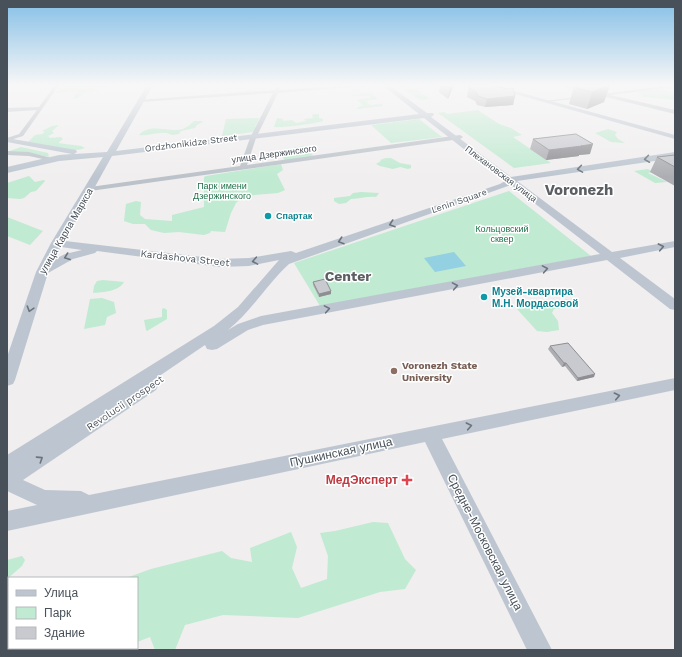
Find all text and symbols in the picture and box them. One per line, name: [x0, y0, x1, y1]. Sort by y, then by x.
street label: Ordzhonikidze Street: [144, 132, 238, 154]
street label: улица Дзержинского: [231, 143, 317, 165]
street label: Плехановская улица: [463, 144, 539, 204]
one-way arrow: [644, 154, 650, 163]
one-way arrow: [577, 164, 583, 173]
park label: Парк имени Дзержинского: [193, 181, 251, 201]
district label: Voronezh: [545, 181, 613, 199]
street label: улица Карла Маркса: [37, 186, 95, 276]
street label: Lenin Square: [430, 187, 488, 215]
marker: Спартак: [263, 211, 273, 221]
place label: Спартак: [276, 211, 313, 221]
one-way arrow: [389, 219, 396, 227]
park label: Кольцовский сквер: [475, 224, 529, 244]
one-way arrow: [337, 236, 344, 245]
one-way arrow: [658, 243, 664, 252]
street label: Kardashova Street: [140, 248, 231, 268]
one-way arrow: [64, 253, 71, 261]
one-way arrow: [252, 256, 258, 265]
one-way arrow: [541, 265, 548, 274]
district label: Center: [325, 268, 371, 284]
one-way arrow: [452, 282, 458, 290]
place label: Музей-квартира М.Н. Мордасовой: [492, 286, 578, 309]
marker: Музей-квартира М.Н. Мордасовой: [479, 292, 489, 302]
one-way arrow: [26, 305, 35, 312]
one-way arrow: [324, 306, 330, 314]
place label: Voronezh State University: [402, 360, 478, 383]
marker: Voronezh State University: [389, 366, 399, 376]
street label: Revolucii prospect: [85, 373, 166, 433]
one-way arrow: [614, 393, 620, 401]
one-way arrow: [465, 422, 472, 431]
street label: Пушкинская улица: [288, 434, 394, 470]
one-way arrow: [36, 456, 43, 463]
street label: Средне-Московская улица: [444, 472, 526, 613]
place label: МедЭксперт: [326, 473, 398, 487]
marker: МедЭксперт: [401, 474, 413, 486]
legend: [8, 577, 138, 649]
text: Улица: [44, 586, 78, 600]
text: Парк: [44, 606, 72, 620]
text: Здание: [44, 626, 85, 640]

